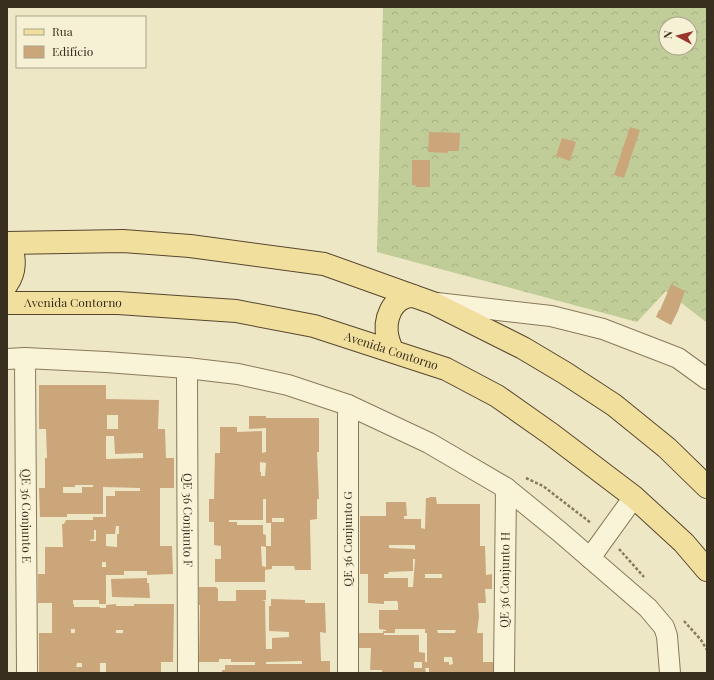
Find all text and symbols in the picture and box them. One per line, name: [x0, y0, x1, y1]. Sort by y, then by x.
legend: [16, 16, 146, 68]
north arrow: [658, 16, 698, 56]
text: Rua: [52, 23, 73, 39]
text: N: [660, 30, 676, 40]
text: Edifício: [52, 43, 94, 59]
street label: Avenida Contorno: [23, 294, 123, 310]
street label: Avenida Contorno: [342, 327, 441, 373]
street label: QE 36 Conjunto E: [19, 469, 35, 563]
street label: QE 36 Conjunto F: [180, 473, 197, 567]
street label: QE 36 Conjunto G: [339, 491, 355, 587]
street label: QE 36 Conjunto H: [495, 532, 513, 628]

